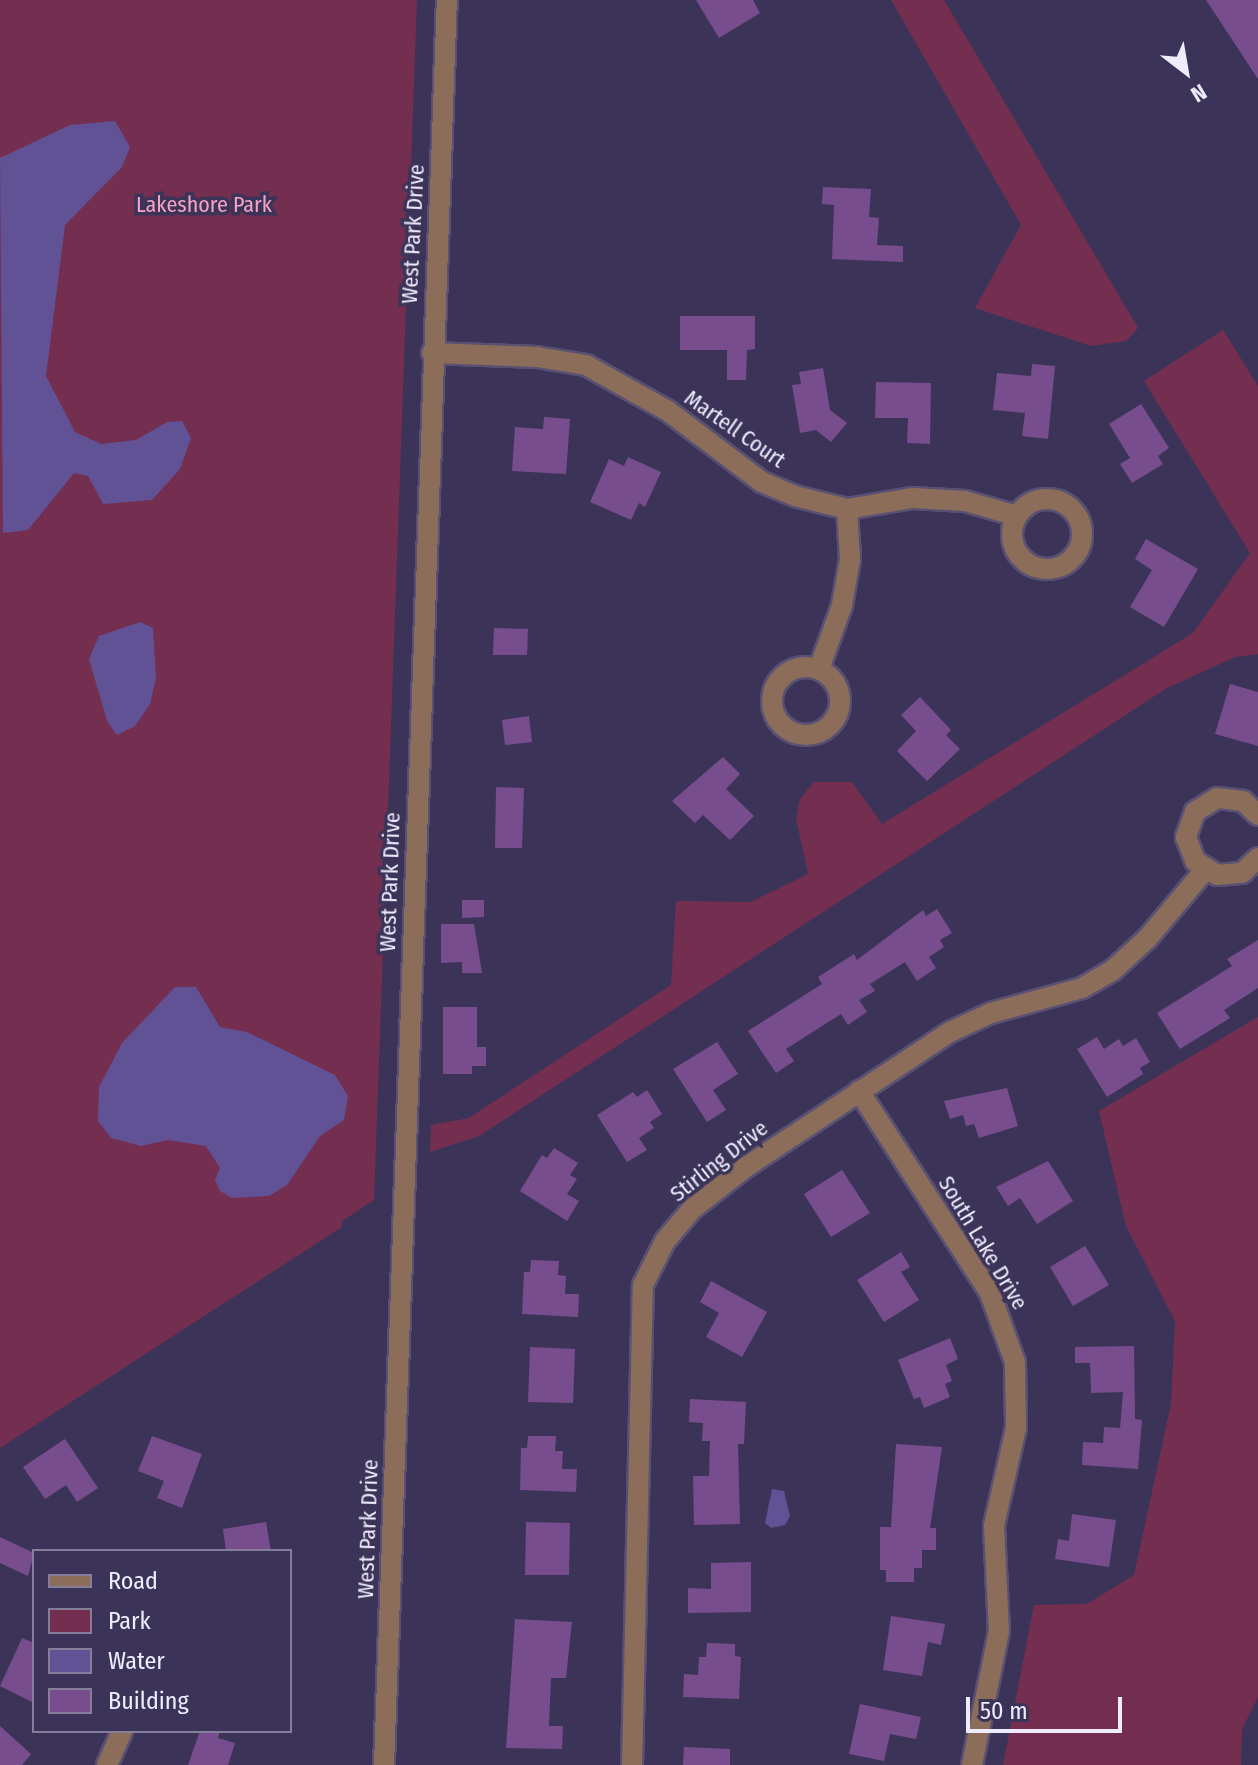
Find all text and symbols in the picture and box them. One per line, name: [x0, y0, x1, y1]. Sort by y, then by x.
north arrow: [1146, 32, 1226, 112]
text: N: [1186, 78, 1211, 108]
street label: West Park Drive: [396, 164, 430, 304]
park label: Lakeshore Park: [136, 192, 272, 218]
street label: Martell Court: [679, 385, 791, 473]
street label: West Park Drive: [374, 812, 406, 952]
street label: Stirling Drive: [665, 1115, 773, 1207]
street label: South Lake Drive: [933, 1171, 1033, 1315]
street label: West Park Drive: [352, 1459, 384, 1599]
legend: [32, 1549, 292, 1733]
text: Road: [108, 1567, 158, 1595]
text: Park: [108, 1607, 151, 1635]
text: Water: [108, 1647, 165, 1675]
scale bar: [970, 1681, 1126, 1731]
text: Building: [108, 1687, 189, 1715]
text: 50 m: [980, 1697, 1028, 1725]

